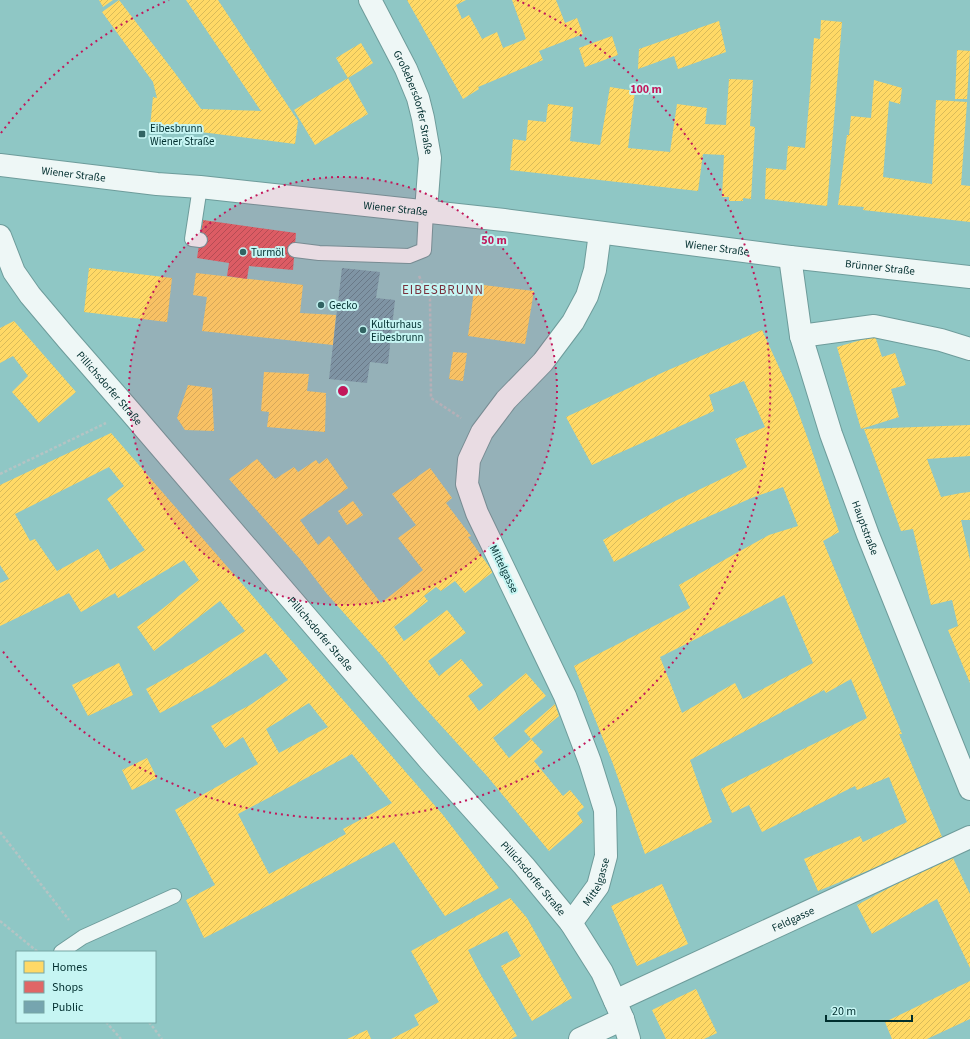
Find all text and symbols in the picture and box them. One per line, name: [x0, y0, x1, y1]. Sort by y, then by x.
street label: Großebersdorfer Straße: [390, 47, 437, 156]
text: 100 m: [630, 81, 662, 98]
place label: Eibesbrunn Wiener Straße: [150, 121, 215, 149]
marker: Eibesbrunn Wiener Straße: [137, 129, 147, 139]
street label: Wiener Straße: [40, 163, 107, 185]
street label: Wiener Straße: [363, 197, 429, 219]
text: 50 m: [481, 232, 507, 249]
street label: Wiener Straße: [684, 236, 751, 259]
place label: Turmöl: [251, 245, 284, 260]
marker: Turmöl: [238, 247, 248, 257]
street label: Brünner Straße: [844, 256, 916, 278]
district label: EIBESBRUNN: [402, 281, 484, 299]
place label: Gecko: [329, 298, 358, 313]
marker: Gecko: [316, 300, 326, 310]
place label: Kulturhaus Eibesbrunn: [371, 317, 424, 345]
marker: Kulturhaus Eibesbrunn: [358, 325, 368, 335]
street label: Pillichsdorfer Straße: [73, 348, 146, 429]
centre of rings: [336, 384, 350, 398]
street label: Hauptstraße: [848, 498, 883, 558]
street label: Mittelgasse: [486, 543, 522, 596]
street label: Pillichsdorfer Straße: [285, 593, 357, 674]
street label: Pillichsdorfer Straße: [497, 837, 570, 919]
street label: Mittelgasse: [579, 855, 613, 909]
street label: Feldgasse: [769, 902, 817, 935]
legend: [16, 951, 156, 1023]
text: Homes: [52, 959, 87, 976]
text: Shops: [52, 979, 83, 996]
scale bar: [826, 997, 912, 1023]
text: Public: [52, 999, 84, 1016]
text: 20 m: [832, 1003, 856, 1020]

